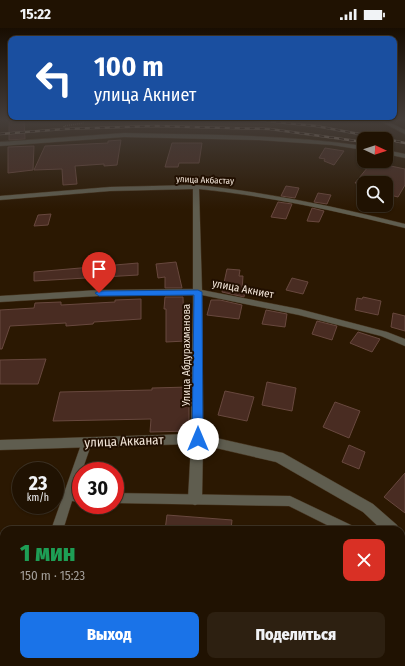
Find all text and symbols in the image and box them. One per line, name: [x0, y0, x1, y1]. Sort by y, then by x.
text: 15:22: [20, 5, 51, 23]
text: 100 m: [94, 50, 164, 83]
icon: left: [28, 52, 80, 104]
text: улица Акниет: [94, 84, 196, 106]
north arrow: [357, 132, 393, 168]
map controls: [357, 132, 393, 212]
street label: улица Акбастау: [176, 174, 234, 186]
button: search: [357, 176, 393, 212]
pin: [82, 252, 116, 293]
icon: arrive: [88, 258, 110, 280]
street label: улица Акниет: [211, 277, 275, 301]
street label: Улица Абдурахманова: [180, 304, 193, 407]
position arrow: [177, 418, 219, 460]
street label: улица Акканат: [84, 432, 165, 450]
speed limit sign: 30: [72, 462, 124, 514]
text: 23: [29, 471, 47, 495]
text: km/h: [27, 492, 49, 504]
text: 1 мин: [20, 539, 75, 567]
button: close: [343, 539, 385, 581]
text: 150 m · 15:23: [20, 568, 85, 583]
button: Выход: [20, 612, 199, 658]
button: Поделиться: [207, 612, 385, 658]

